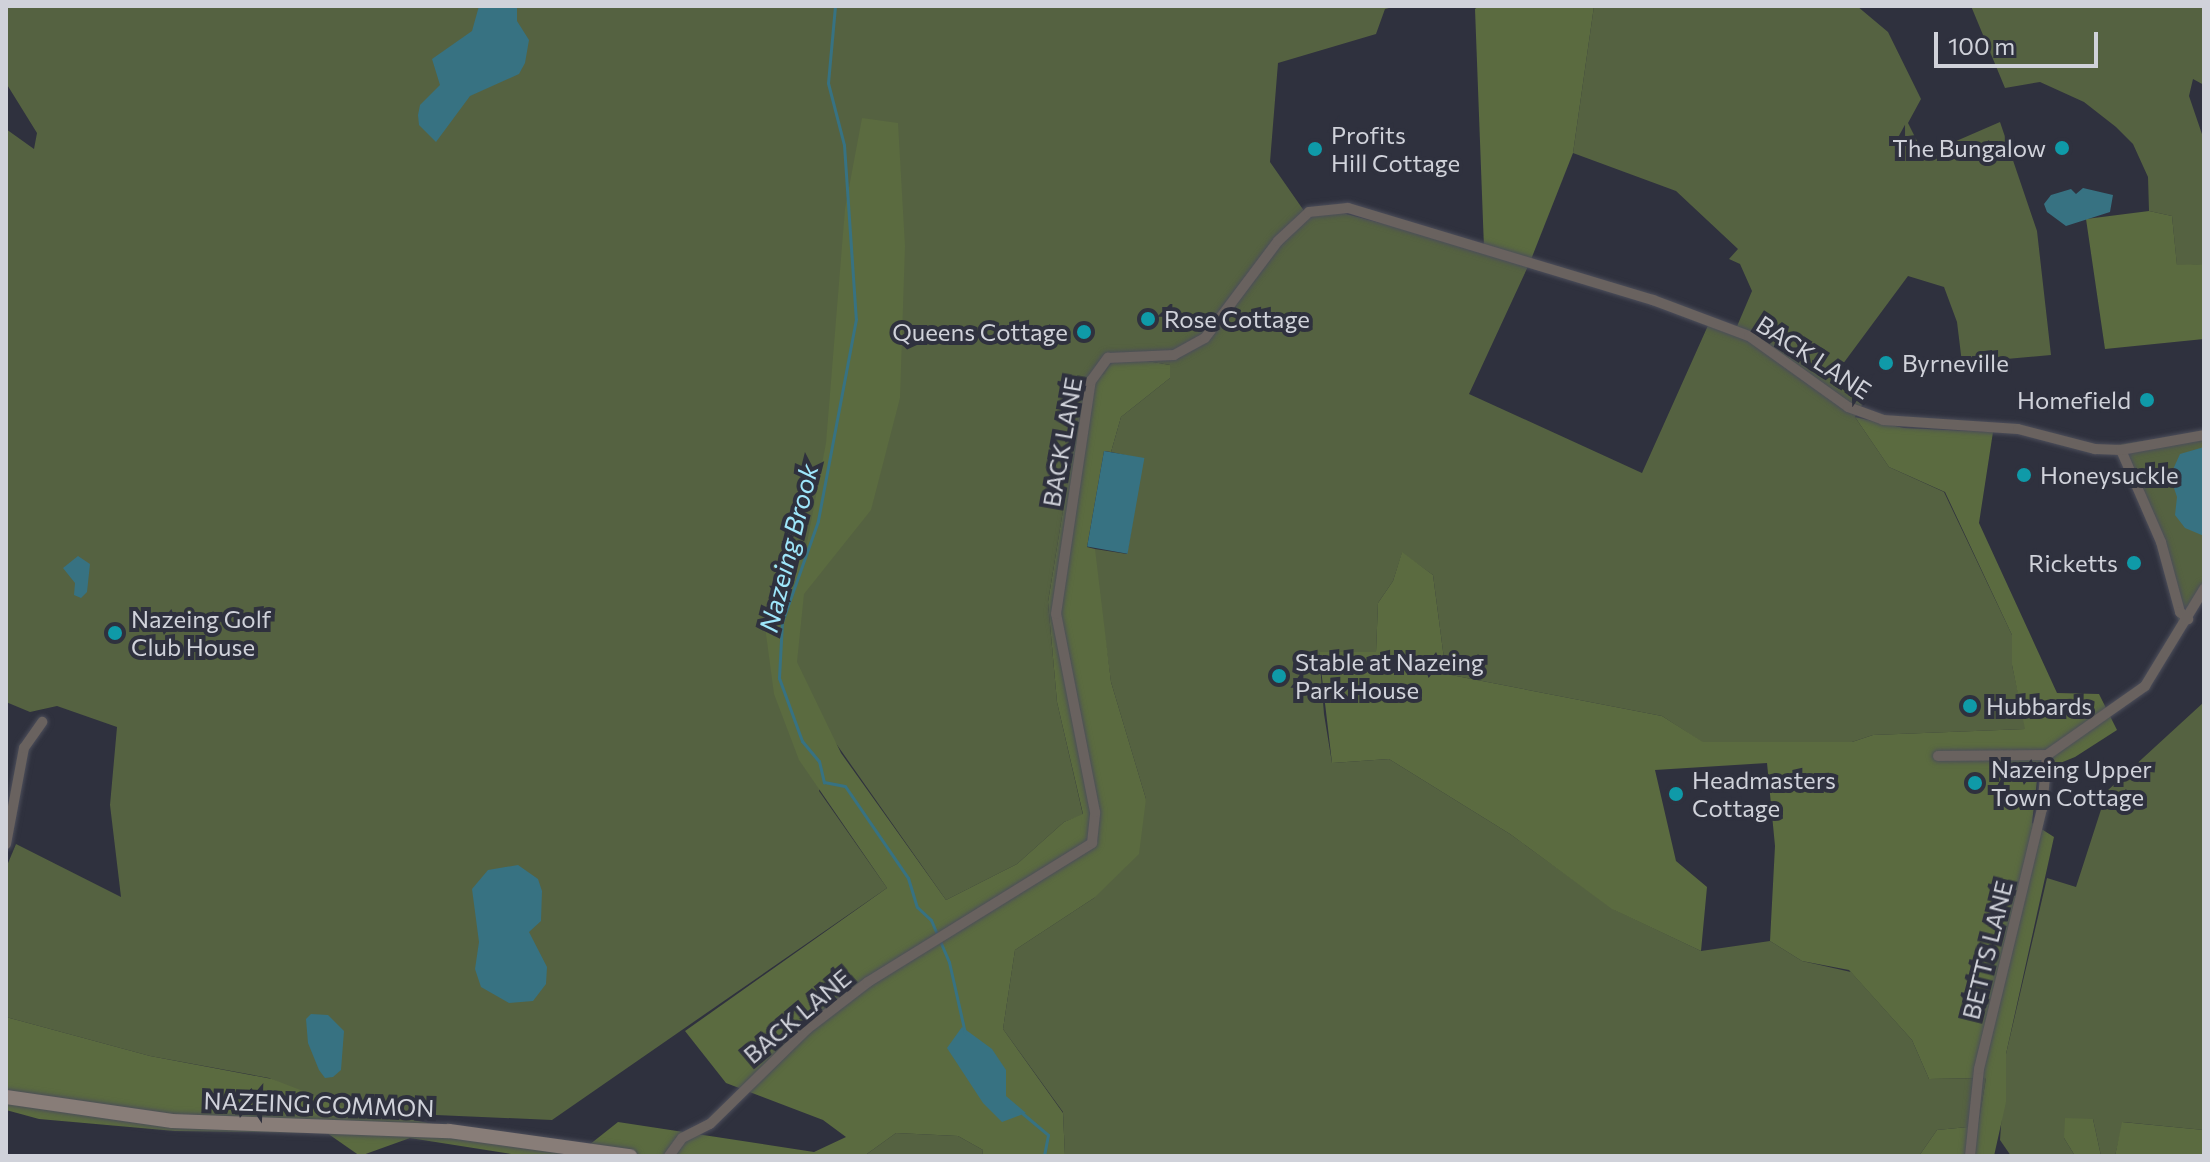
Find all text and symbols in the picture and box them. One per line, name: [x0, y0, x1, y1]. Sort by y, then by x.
scale bar: [1938, 16, 2102, 66]
text: 100 m: [1948, 31, 2015, 60]
place label: Profits Hill Cottage: [1331, 121, 1460, 177]
place label: The Bungalow: [1892, 134, 2046, 162]
marker: The Bungalow: [2053, 139, 2071, 157]
marker: Profits Hill Cottage: [1306, 140, 1324, 158]
place label: Rose Cottage: [1164, 305, 1310, 333]
street label: BACK LANE: [1751, 309, 1877, 405]
marker: Rose Cottage: [1139, 310, 1157, 328]
place label: Queens Cottage: [892, 318, 1068, 346]
marker: Queens Cottage: [1075, 323, 1093, 341]
place label: Byrneville: [1902, 349, 2009, 377]
marker: Byrneville: [1877, 354, 1895, 372]
street label: BACK LANE: [1036, 375, 1088, 509]
place label: Homefield: [2017, 386, 2131, 414]
marker: Homefield: [2138, 391, 2156, 409]
water label: Nazeing Brook: [752, 461, 824, 635]
place label: Honeysuckle: [2040, 461, 2179, 489]
marker: Honeysuckle: [2015, 466, 2033, 484]
place label: Ricketts: [2028, 549, 2118, 577]
marker: Ricketts: [2125, 554, 2143, 572]
place label: Nazeing Golf Club House: [131, 605, 271, 661]
marker: Nazeing Golf Club House: [106, 624, 124, 642]
place label: Stable at Nazeing Park House: [1295, 648, 1484, 704]
marker: Stable at Nazeing Park House: [1270, 667, 1288, 685]
place label: Hubbards: [1986, 692, 2092, 720]
marker: Hubbards: [1961, 697, 1979, 715]
place label: Nazeing Upper Town Cottage: [1991, 755, 2152, 811]
place label: Headmasters Cottage: [1692, 766, 1836, 822]
marker: Nazeing Upper Town Cottage: [1966, 774, 1984, 792]
marker: Headmasters Cottage: [1667, 785, 1685, 803]
street label: BETTS LANE: [1956, 878, 2018, 1022]
street label: BACK LANE: [738, 963, 856, 1069]
street label: NAZEING COMMON: [203, 1086, 435, 1122]

